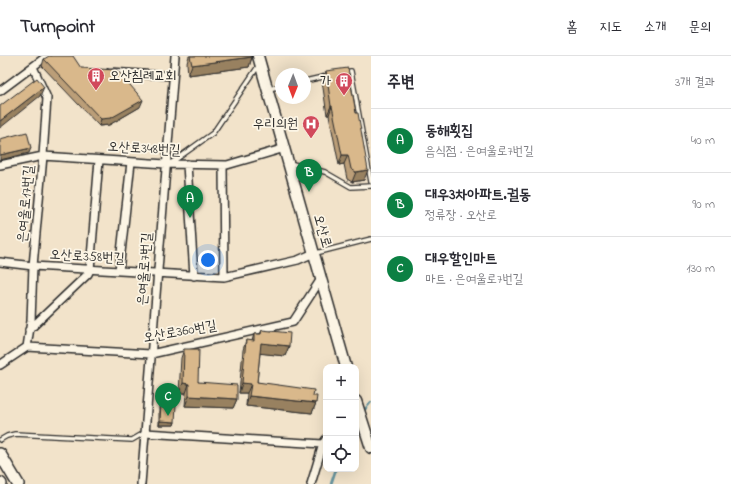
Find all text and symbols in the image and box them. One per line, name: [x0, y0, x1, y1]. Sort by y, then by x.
text: Turnpoint: [20, 14, 95, 41]
text: 홈: [566, 17, 577, 38]
text: 지도: [599, 17, 622, 38]
text: 소개: [644, 17, 666, 38]
text: 문의: [688, 17, 711, 38]
building icon: 오산침례교회: [86, 66, 106, 91]
place label: 오산침례교회: [109, 66, 177, 87]
north arrow: [275, 68, 311, 104]
text: 주변: [387, 70, 414, 95]
place label: 가: [320, 71, 332, 92]
building icon: 가: [334, 71, 354, 96]
text: 3개 결과: [675, 73, 715, 92]
place label: 우리의원: [253, 114, 298, 135]
hospital icon: 우리의원: [301, 114, 321, 139]
text: 동해횟집: [425, 120, 473, 142]
text: A: [396, 131, 404, 150]
text: 40 m: [691, 131, 715, 150]
street label: 오산로348번길: [107, 137, 182, 161]
text: 음식점 · 은여울로7번길: [425, 142, 534, 161]
pin: B: [296, 159, 322, 192]
street label: 은여울로17번길: [12, 164, 40, 244]
text: 대우3차아파트.궐동: [425, 184, 531, 206]
pin: A: [177, 185, 203, 218]
text: B: [396, 195, 404, 214]
text: 90 m: [692, 195, 715, 214]
text: 정류장 · 오산로: [425, 206, 497, 225]
street label: 오산로: [307, 212, 337, 250]
street label: 은여울로7번길: [132, 231, 158, 306]
street label: 오산로358번길: [49, 245, 126, 269]
text: 대우할인마트: [425, 248, 497, 270]
your location: [198, 250, 218, 270]
text: C: [396, 259, 404, 278]
text: 130 m: [687, 259, 715, 278]
text: 마트 · 은여울로7번길: [425, 270, 523, 289]
street label: 오산로360번길: [142, 315, 219, 349]
map controls: [323, 364, 359, 472]
button: +: [323, 364, 359, 400]
pin: C: [155, 383, 181, 416]
button: −: [323, 400, 359, 436]
button: locate: [323, 436, 359, 472]

